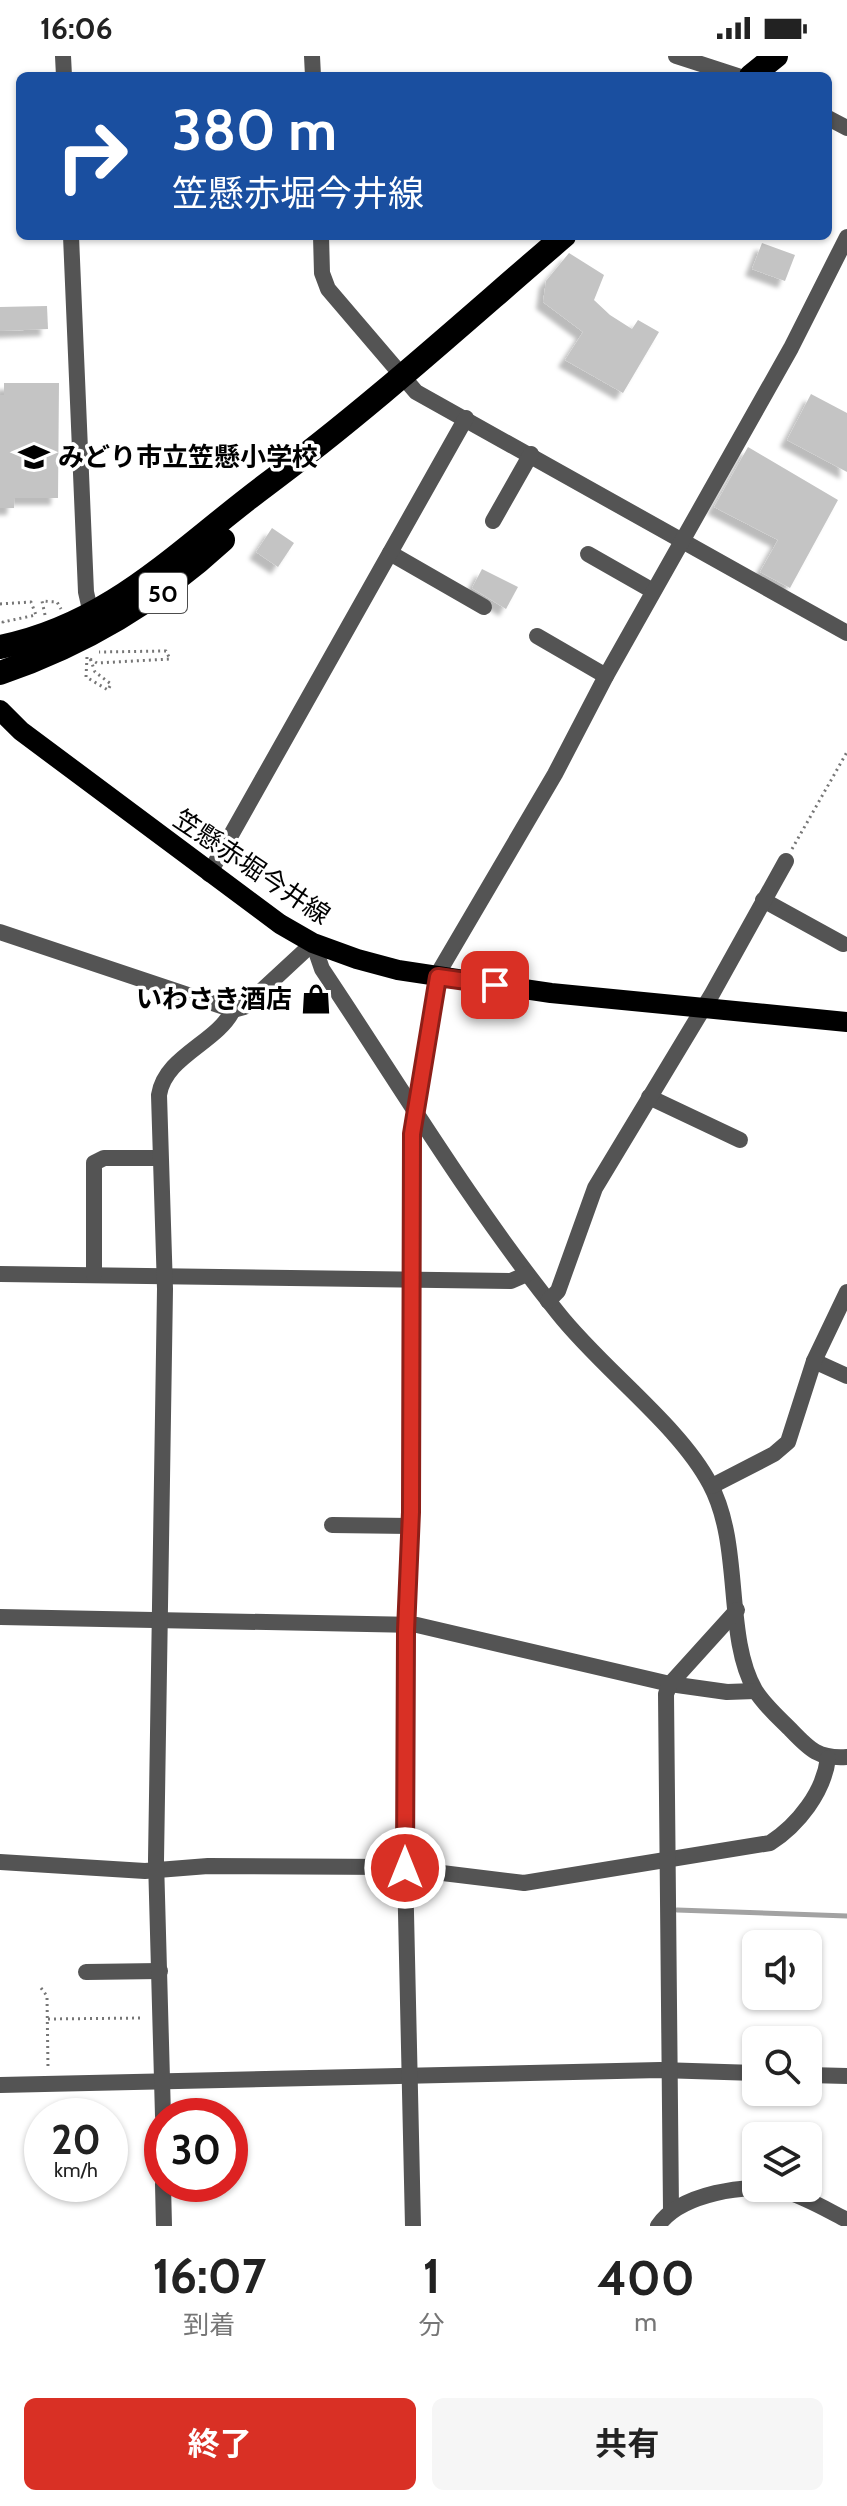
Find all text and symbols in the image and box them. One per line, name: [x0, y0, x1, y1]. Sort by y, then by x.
text: 16:06: [40, 10, 113, 47]
text: 380 m: [172, 96, 337, 164]
icon: right: [40, 104, 144, 208]
text: 笠懸赤堀今井線: [172, 171, 424, 215]
school or university icon: みどり市立笠懸小学校: [17, 440, 51, 474]
place label: みどり市立笠懸小学校: [58, 441, 318, 473]
road number: 50: [139, 573, 187, 613]
street label: 笠懸赤堀今井線: [168, 803, 336, 931]
pin: [461, 951, 529, 1019]
icon: arrive: [473, 963, 517, 1007]
shop icon: いわさき酒店: [299, 982, 333, 1016]
place label: いわさき酒店: [136, 983, 292, 1015]
position arrow: [363, 1826, 447, 1910]
map controls: [742, 1930, 822, 2202]
button: sound: [742, 1930, 822, 2010]
button: search: [742, 2026, 822, 2106]
speed limit sign: 30: [144, 2098, 248, 2202]
text: 20: [51, 2115, 101, 2164]
button: layers: [742, 2122, 822, 2202]
text: km/h: [54, 2158, 98, 2182]
text: 16:07: [152, 2247, 266, 2305]
text: 1: [423, 2247, 440, 2305]
text: 400: [597, 2249, 695, 2307]
text: m: [634, 2306, 657, 2338]
text: 到着: [183, 2309, 235, 2341]
text: 分: [419, 2309, 445, 2341]
button: 終了: [24, 2398, 416, 2490]
button: 共有: [432, 2398, 823, 2490]

